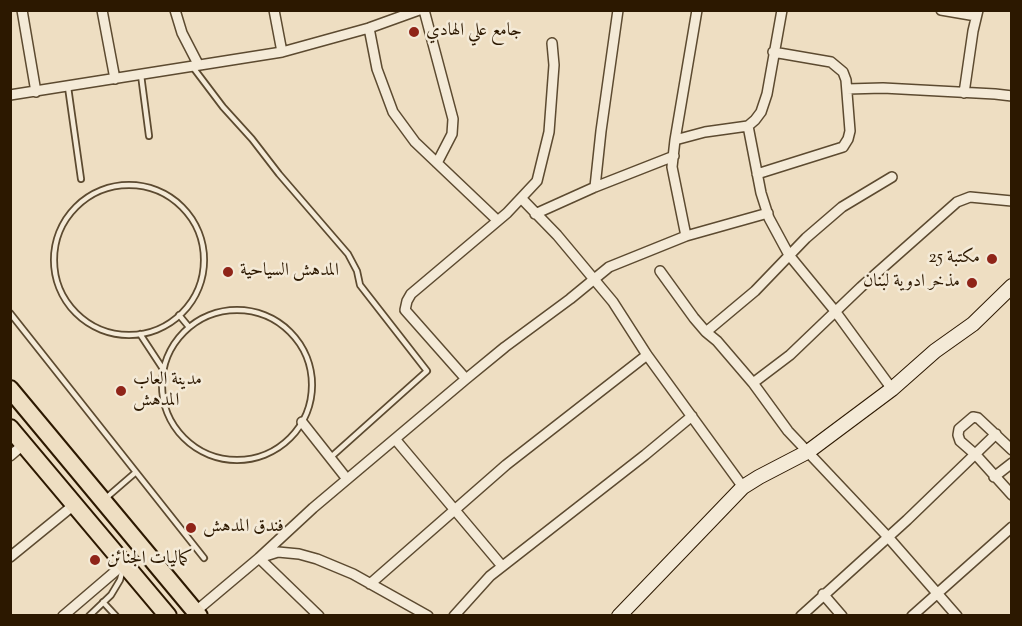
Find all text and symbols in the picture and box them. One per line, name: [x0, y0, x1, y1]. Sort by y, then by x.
place label: جامع علي الهادي: [426, 21, 522, 43]
marker: جامع علي الهادي: [407, 25, 421, 39]
place label: مكتبة 25: [928, 248, 980, 270]
marker: مكتبة 25: [985, 252, 999, 266]
place label: المدهش السياحية: [240, 261, 339, 283]
marker: المدهش السياحية: [221, 265, 235, 279]
place label: مذخر ادوية لبنان: [863, 272, 960, 294]
marker: مذخر ادوية لبنان: [965, 276, 979, 290]
place label: مدينة العاب المدهش: [133, 370, 202, 412]
marker: مدينة العاب المدهش: [114, 384, 128, 398]
place label: فندق المدهش: [203, 517, 284, 539]
marker: فندق المدهش: [184, 521, 198, 535]
place label: كماليات الجنائن: [107, 549, 192, 571]
marker: كماليات الجنائن: [88, 553, 102, 567]

